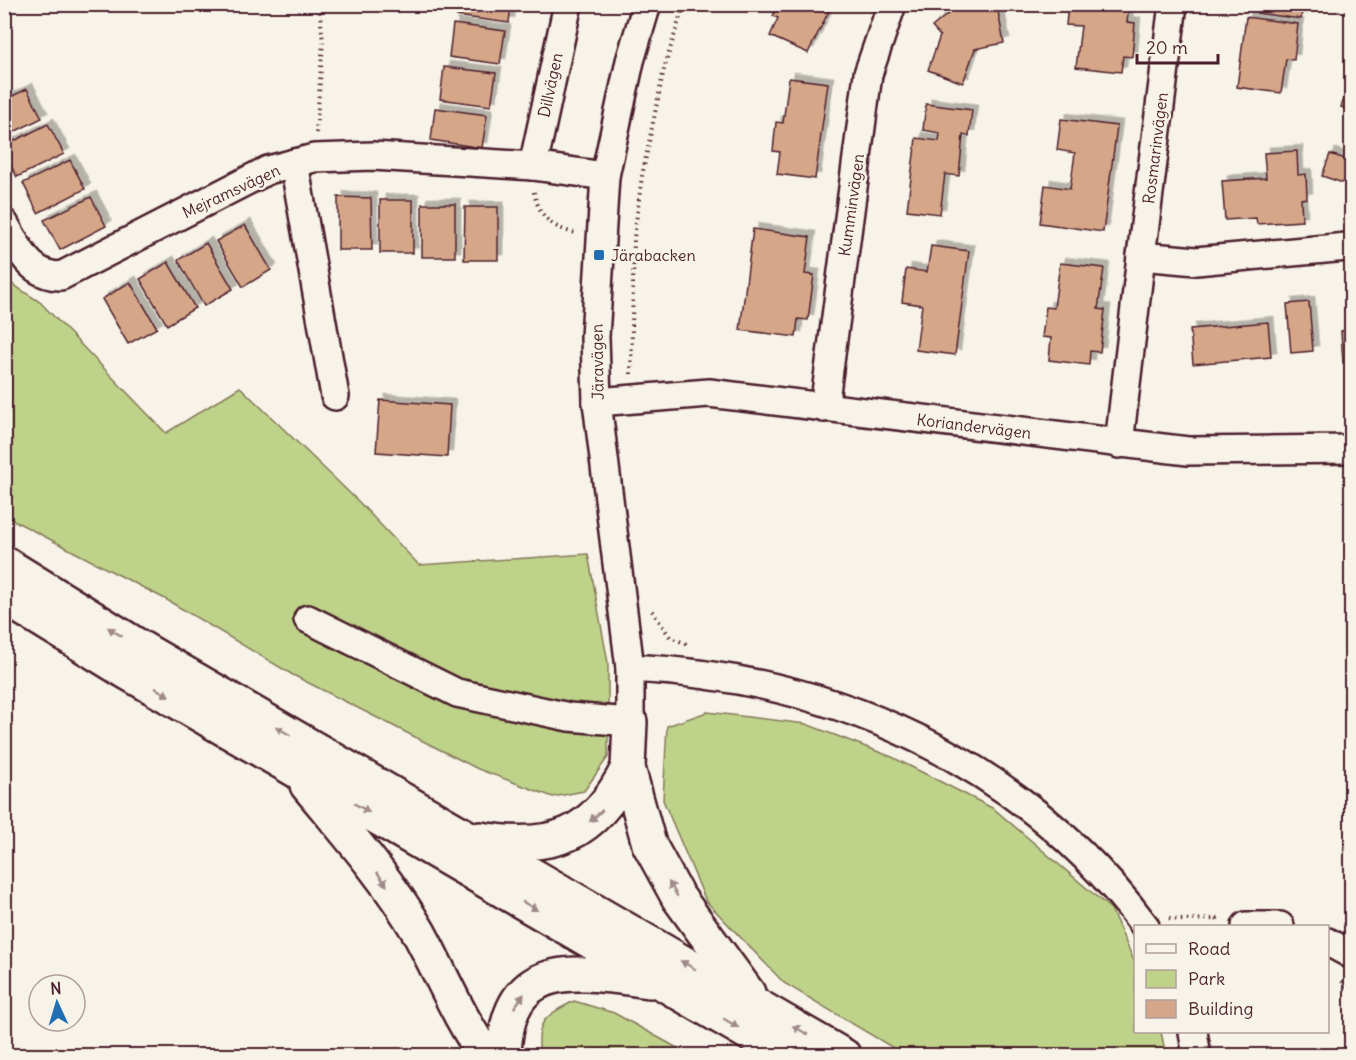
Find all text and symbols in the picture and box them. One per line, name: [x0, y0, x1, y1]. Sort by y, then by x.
scale bar: [1137, 27, 1218, 65]
text: 20 m: [1146, 36, 1188, 59]
street label: Dillvägen: [533, 51, 567, 119]
street label: Rosmarinvägen: [1138, 91, 1172, 205]
street label: Kumminvägen: [834, 152, 868, 258]
street label: Mejramsvägen: [179, 160, 283, 222]
place label: Järabacken: [611, 245, 696, 265]
marker: Järabacken: [592, 248, 606, 262]
street label: Järavägen: [586, 324, 608, 400]
street label: Koriandervägen: [916, 409, 1032, 443]
one-way arrow: [107, 627, 123, 638]
one-way arrow: [154, 687, 170, 698]
one-way arrow: [274, 726, 291, 736]
one-way arrow: [354, 802, 370, 813]
one-way arrow: [588, 809, 603, 823]
one-way arrow: [376, 870, 388, 886]
one-way arrow: [668, 880, 678, 897]
one-way arrow: [522, 900, 538, 911]
legend: [1134, 925, 1329, 1033]
text: Road: [1188, 937, 1231, 960]
one-way arrow: [680, 959, 696, 970]
text: Park: [1188, 967, 1225, 990]
north arrow: [27, 973, 87, 1033]
text: N: [50, 978, 62, 998]
one-way arrow: [513, 993, 525, 1009]
text: Building: [1188, 997, 1253, 1020]
one-way arrow: [723, 1018, 740, 1028]
one-way arrow: [791, 1025, 808, 1035]

